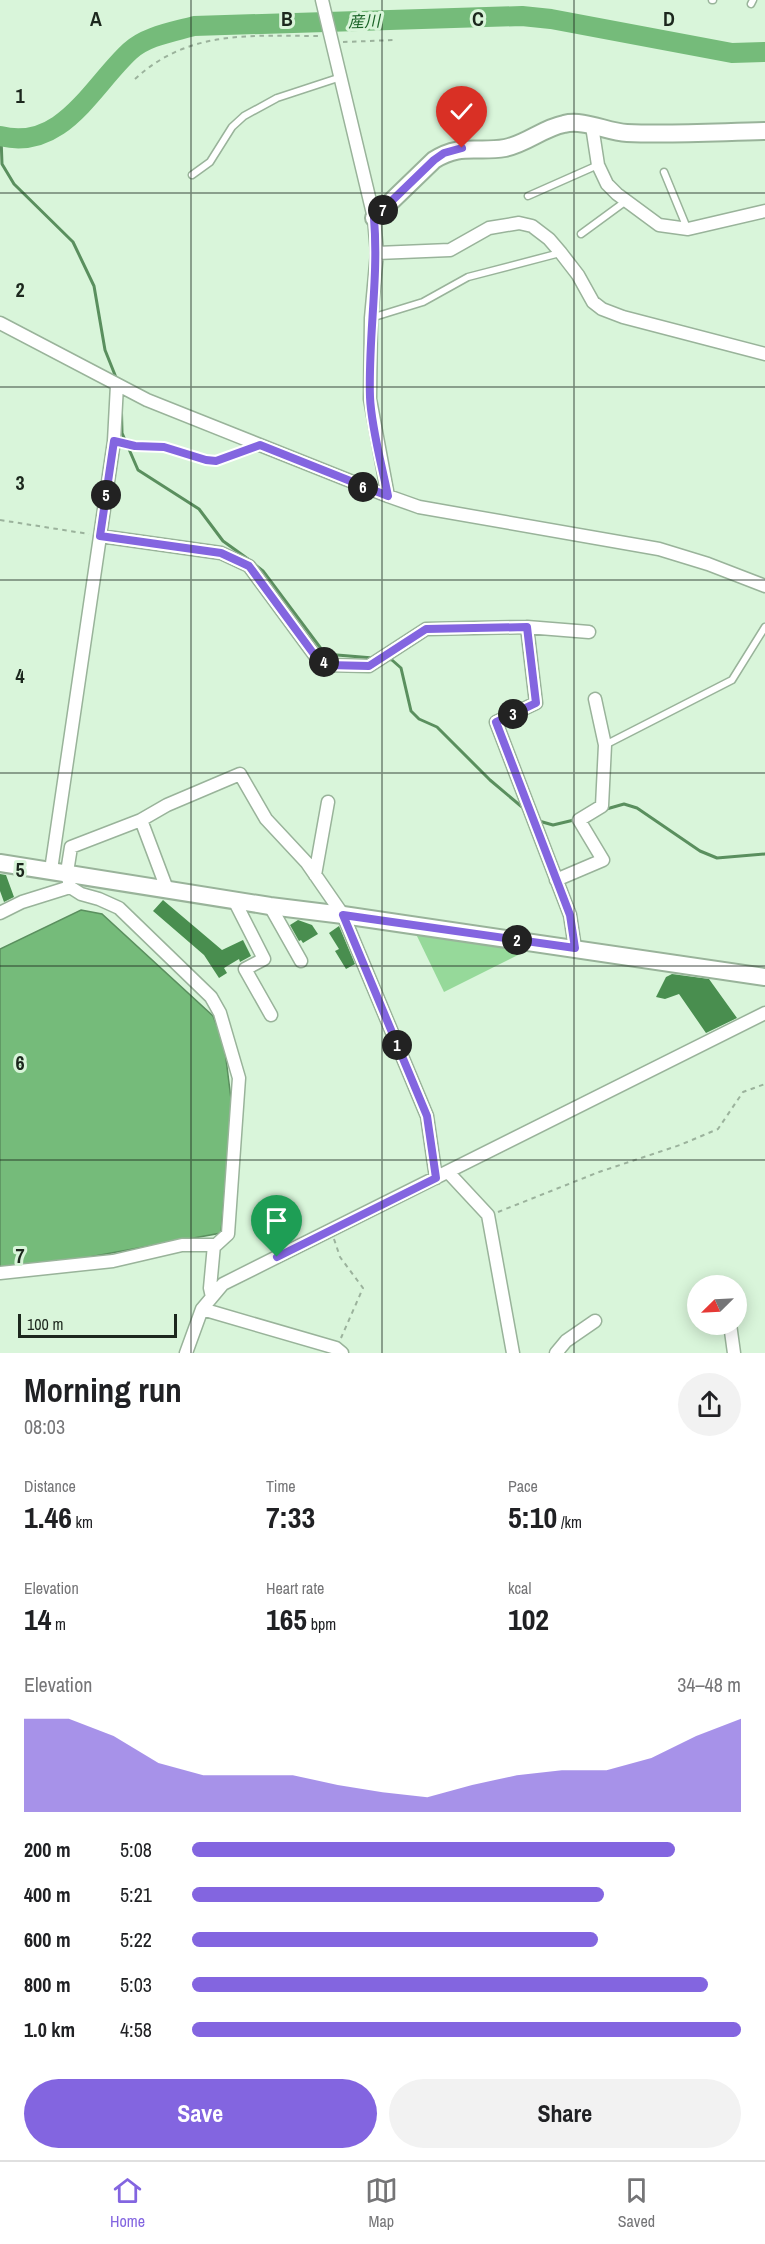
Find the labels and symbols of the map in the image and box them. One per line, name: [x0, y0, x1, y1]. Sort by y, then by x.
text: A: [90, 5, 102, 32]
text: B: [281, 5, 293, 32]
text: C: [472, 5, 484, 32]
text: D: [663, 5, 675, 32]
water label: 産川: [348, 9, 382, 33]
text: 1: [15, 82, 25, 109]
pin: [436, 86, 487, 148]
pin: 7: [368, 195, 398, 225]
text: 2: [15, 276, 25, 303]
text: 3: [15, 469, 25, 496]
pin: 6: [348, 472, 378, 502]
pin: 5: [91, 480, 121, 510]
pin: 4: [309, 647, 339, 677]
text: 4: [15, 662, 25, 689]
pin: 3: [498, 699, 528, 729]
text: 5: [15, 856, 25, 883]
pin: 2: [502, 925, 532, 955]
pin: 1: [382, 1030, 412, 1060]
text: 6: [15, 1049, 25, 1076]
pin: [251, 1195, 302, 1257]
text: 7: [15, 1242, 25, 1269]
north arrow: [687, 1275, 747, 1335]
scale bar: [18, 1311, 177, 1338]

